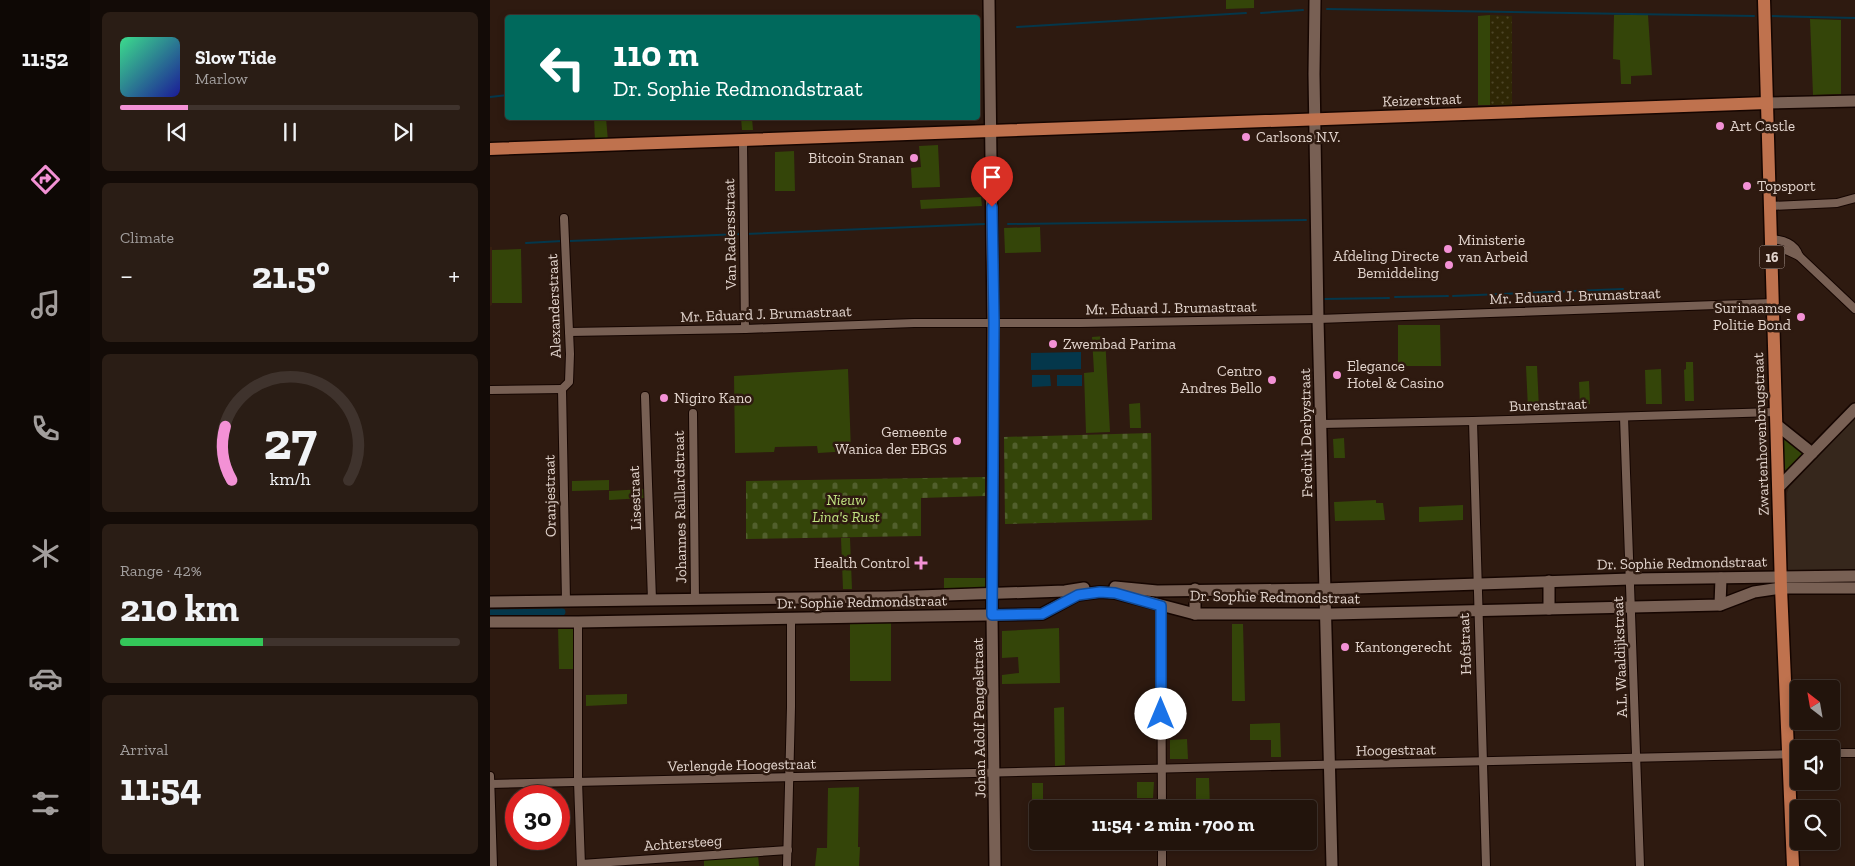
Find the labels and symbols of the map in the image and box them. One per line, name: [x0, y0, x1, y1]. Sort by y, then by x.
street label: Keizerstraat: [1382, 90, 1462, 110]
place label: Art Castle: [1730, 117, 1795, 135]
marker: Art Castle: [1714, 120, 1726, 132]
place label: Carlsons N.V.: [1256, 128, 1340, 146]
marker: Carlsons N.V.: [1240, 131, 1252, 143]
place label: Bitcoin Sranan: [808, 149, 904, 167]
marker: Bitcoin Sranan: [908, 152, 920, 164]
pin: [971, 156, 1013, 207]
place label: Topsport: [1757, 177, 1816, 195]
street label: Van Radersstraat: [720, 178, 740, 291]
marker: Topsport: [1741, 180, 1753, 192]
place label: Ministerie van Arbeid: [1458, 231, 1529, 266]
marker: Ministerie van Arbeid: [1442, 243, 1454, 255]
road number: 16: [1760, 246, 1784, 268]
place label: Afdeling Directe Bemiddeling: [1333, 247, 1439, 282]
street label: Alexanderstraat: [543, 253, 565, 358]
marker: Afdeling Directe Bemiddeling: [1443, 259, 1455, 271]
street label: Mr. Eduard J. Brumastraat: [1489, 284, 1661, 308]
street label: Mr. Eduard J. Brumastraat: [1085, 297, 1257, 318]
place label: Surinaamse Politie Bond: [1713, 299, 1792, 334]
street label: Mr. Eduard J. Brumastraat: [680, 302, 852, 326]
marker: Surinaamse Politie Bond: [1795, 311, 1807, 323]
place label: Zwembad Parima: [1063, 335, 1176, 353]
marker: Zwembad Parima: [1047, 338, 1059, 350]
street label: Zwartenhovenbrugstraat: [1749, 352, 1773, 516]
place label: Elegance Hotel & Casino: [1347, 357, 1444, 392]
place label: Centro Andres Bello: [1180, 362, 1262, 397]
street label: Fredrik Derbystraat: [1296, 368, 1316, 498]
marker: Elegance Hotel & Casino: [1331, 369, 1343, 381]
marker: Centro Andres Bello: [1266, 374, 1278, 386]
place label: Nigiro Kano: [674, 389, 752, 407]
marker: Nigiro Kano: [658, 392, 670, 404]
street label: Burenstraat: [1509, 395, 1588, 415]
place label: Gemeente Wanica der EBGS: [835, 423, 947, 458]
street label: Johannes Raillardstraat: [670, 430, 690, 584]
marker: Gemeente Wanica der EBGS: [951, 435, 963, 447]
street label: Oranjestraat: [540, 454, 560, 537]
street label: Lisestraat: [625, 465, 645, 531]
park label: Nieuw Lina's Rust: [812, 491, 880, 526]
street label: Dr. Sophie Redmondstraat: [1597, 553, 1768, 573]
place label: Health Control: [814, 554, 910, 572]
marker: Health Control: [914, 556, 928, 570]
street label: Dr. Sophie Redmondstraat: [1190, 587, 1361, 607]
street label: Dr. Sophie Redmondstraat: [777, 592, 948, 612]
street label: A.L. Waaldijkstraat: [1609, 596, 1631, 718]
street label: Hofstraat: [1455, 612, 1475, 675]
street label: Johan Adolf Pengelstraat: [969, 637, 989, 798]
place label: Kantongerecht: [1355, 638, 1452, 656]
marker: Kantongerecht: [1339, 641, 1351, 653]
north arrow: [1790, 680, 1840, 730]
position arrow: [1134, 687, 1186, 739]
street label: Hoogestraat: [1356, 740, 1437, 760]
street label: Verlengde Hoogestraat: [667, 755, 817, 775]
speed limit sign: 30: [505, 785, 570, 850]
street label: Achtersteeg: [643, 831, 723, 855]

